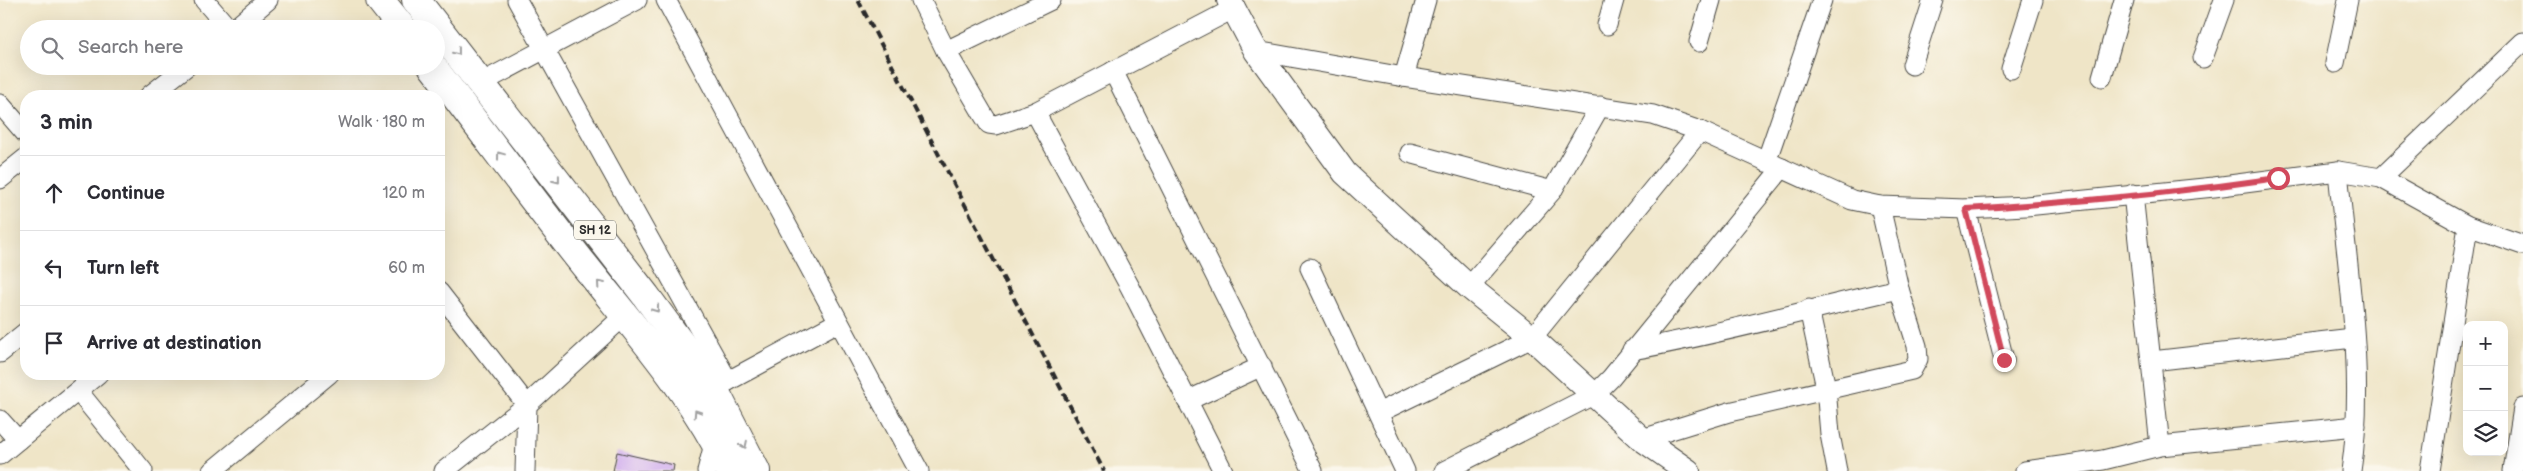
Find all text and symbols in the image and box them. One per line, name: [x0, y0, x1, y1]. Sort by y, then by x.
search box: [20, 20, 445, 75]
icon: search: [38, 34, 66, 62]
text: Search here: [78, 36, 183, 59]
one-way arrow: [451, 46, 459, 55]
text: 3 min: [40, 110, 93, 135]
text: Walk · 180 m: [338, 113, 425, 132]
one-way arrow: [498, 152, 506, 161]
route start: [2267, 167, 2290, 190]
one-way arrow: [551, 174, 559, 183]
icon: ahead: [40, 179, 68, 207]
text: Continue: [87, 182, 165, 205]
text: 120 m: [382, 184, 425, 203]
road number: SH 12: [574, 220, 616, 240]
icon: left: [40, 254, 68, 282]
text: Turn left: [87, 257, 159, 280]
text: 60 m: [388, 259, 425, 278]
one-way arrow: [597, 280, 606, 289]
one-way arrow: [650, 303, 658, 312]
map controls: [2463, 321, 2508, 456]
button: +: [2463, 321, 2508, 366]
icon: arrive: [40, 329, 68, 357]
text: Arrive at destination: [87, 332, 262, 355]
route end: [1993, 349, 2016, 372]
button: −: [2463, 366, 2508, 411]
one-way arrow: [694, 410, 704, 419]
button: layers: [2463, 411, 2508, 456]
one-way arrow: [738, 440, 748, 449]

